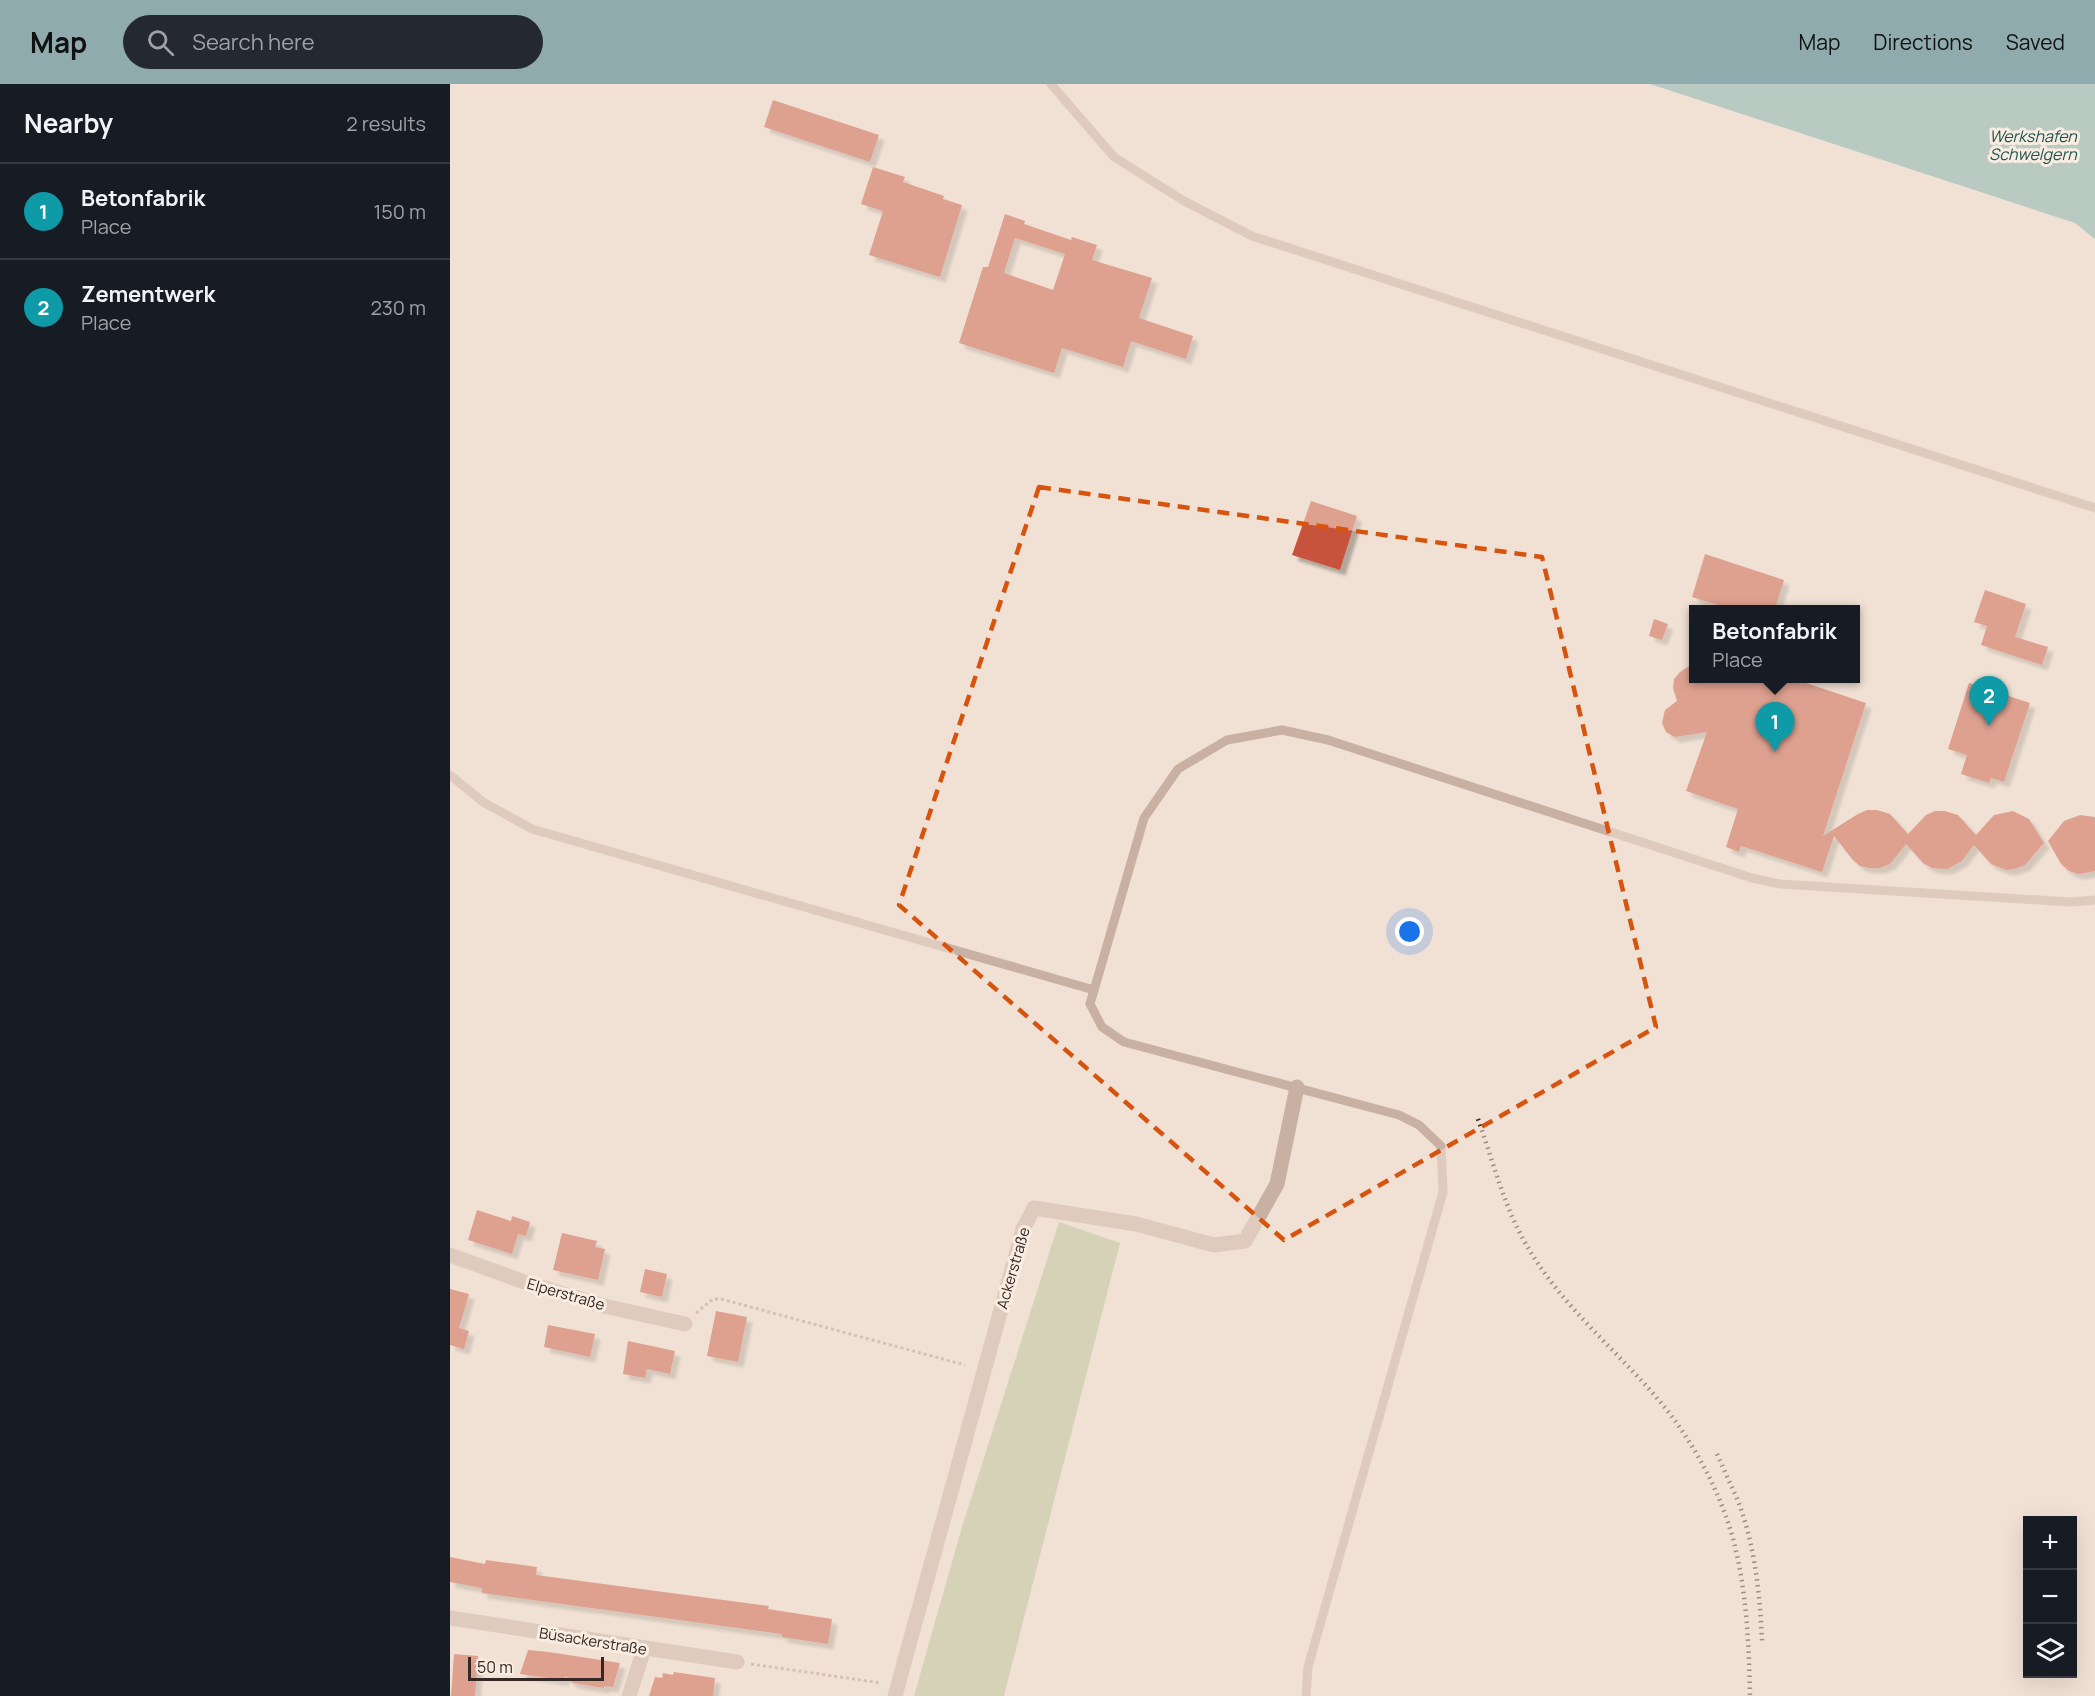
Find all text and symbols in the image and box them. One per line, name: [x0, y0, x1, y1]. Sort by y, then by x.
search box: [123, 15, 543, 69]
text: Map: [30, 23, 87, 61]
icon: search: [144, 26, 177, 59]
text: Search here: [192, 27, 315, 57]
text: Map: [1799, 28, 1840, 56]
text: Directions: [1873, 28, 1973, 56]
text: Saved: [2006, 28, 2065, 56]
text: Nearby: [24, 105, 113, 141]
text: 2 results: [346, 110, 426, 137]
water label: Werkshafen Schwelgern: [1989, 125, 2077, 165]
text: Betonfabrik: [81, 183, 205, 213]
text: 1: [39, 198, 48, 225]
text: 150 m: [373, 198, 426, 225]
text: Place: [81, 213, 131, 240]
text: Zementwerk: [81, 279, 215, 309]
text: 2: [38, 294, 49, 321]
text: 230 m: [370, 294, 426, 321]
text: Place: [81, 309, 131, 336]
popup: [1689, 605, 1860, 683]
text: Betonfabrik: [1712, 616, 1837, 646]
text: Place: [1712, 646, 1763, 673]
pin: 2: [1970, 676, 2008, 726]
pin: 1: [1756, 702, 1794, 752]
your location: [1395, 917, 1424, 946]
street label: Ackerstraße: [991, 1224, 1035, 1311]
street label: Elperstraße: [525, 1273, 608, 1315]
map controls: [2023, 1516, 2077, 1678]
button: +: [2023, 1516, 2077, 1570]
button: −: [2023, 1570, 2077, 1624]
street label: Büsackerstraße: [538, 1622, 649, 1660]
button: layers: [2023, 1624, 2077, 1678]
scale bar: [468, 1654, 604, 1682]
text: 50 m: [477, 1656, 513, 1678]

